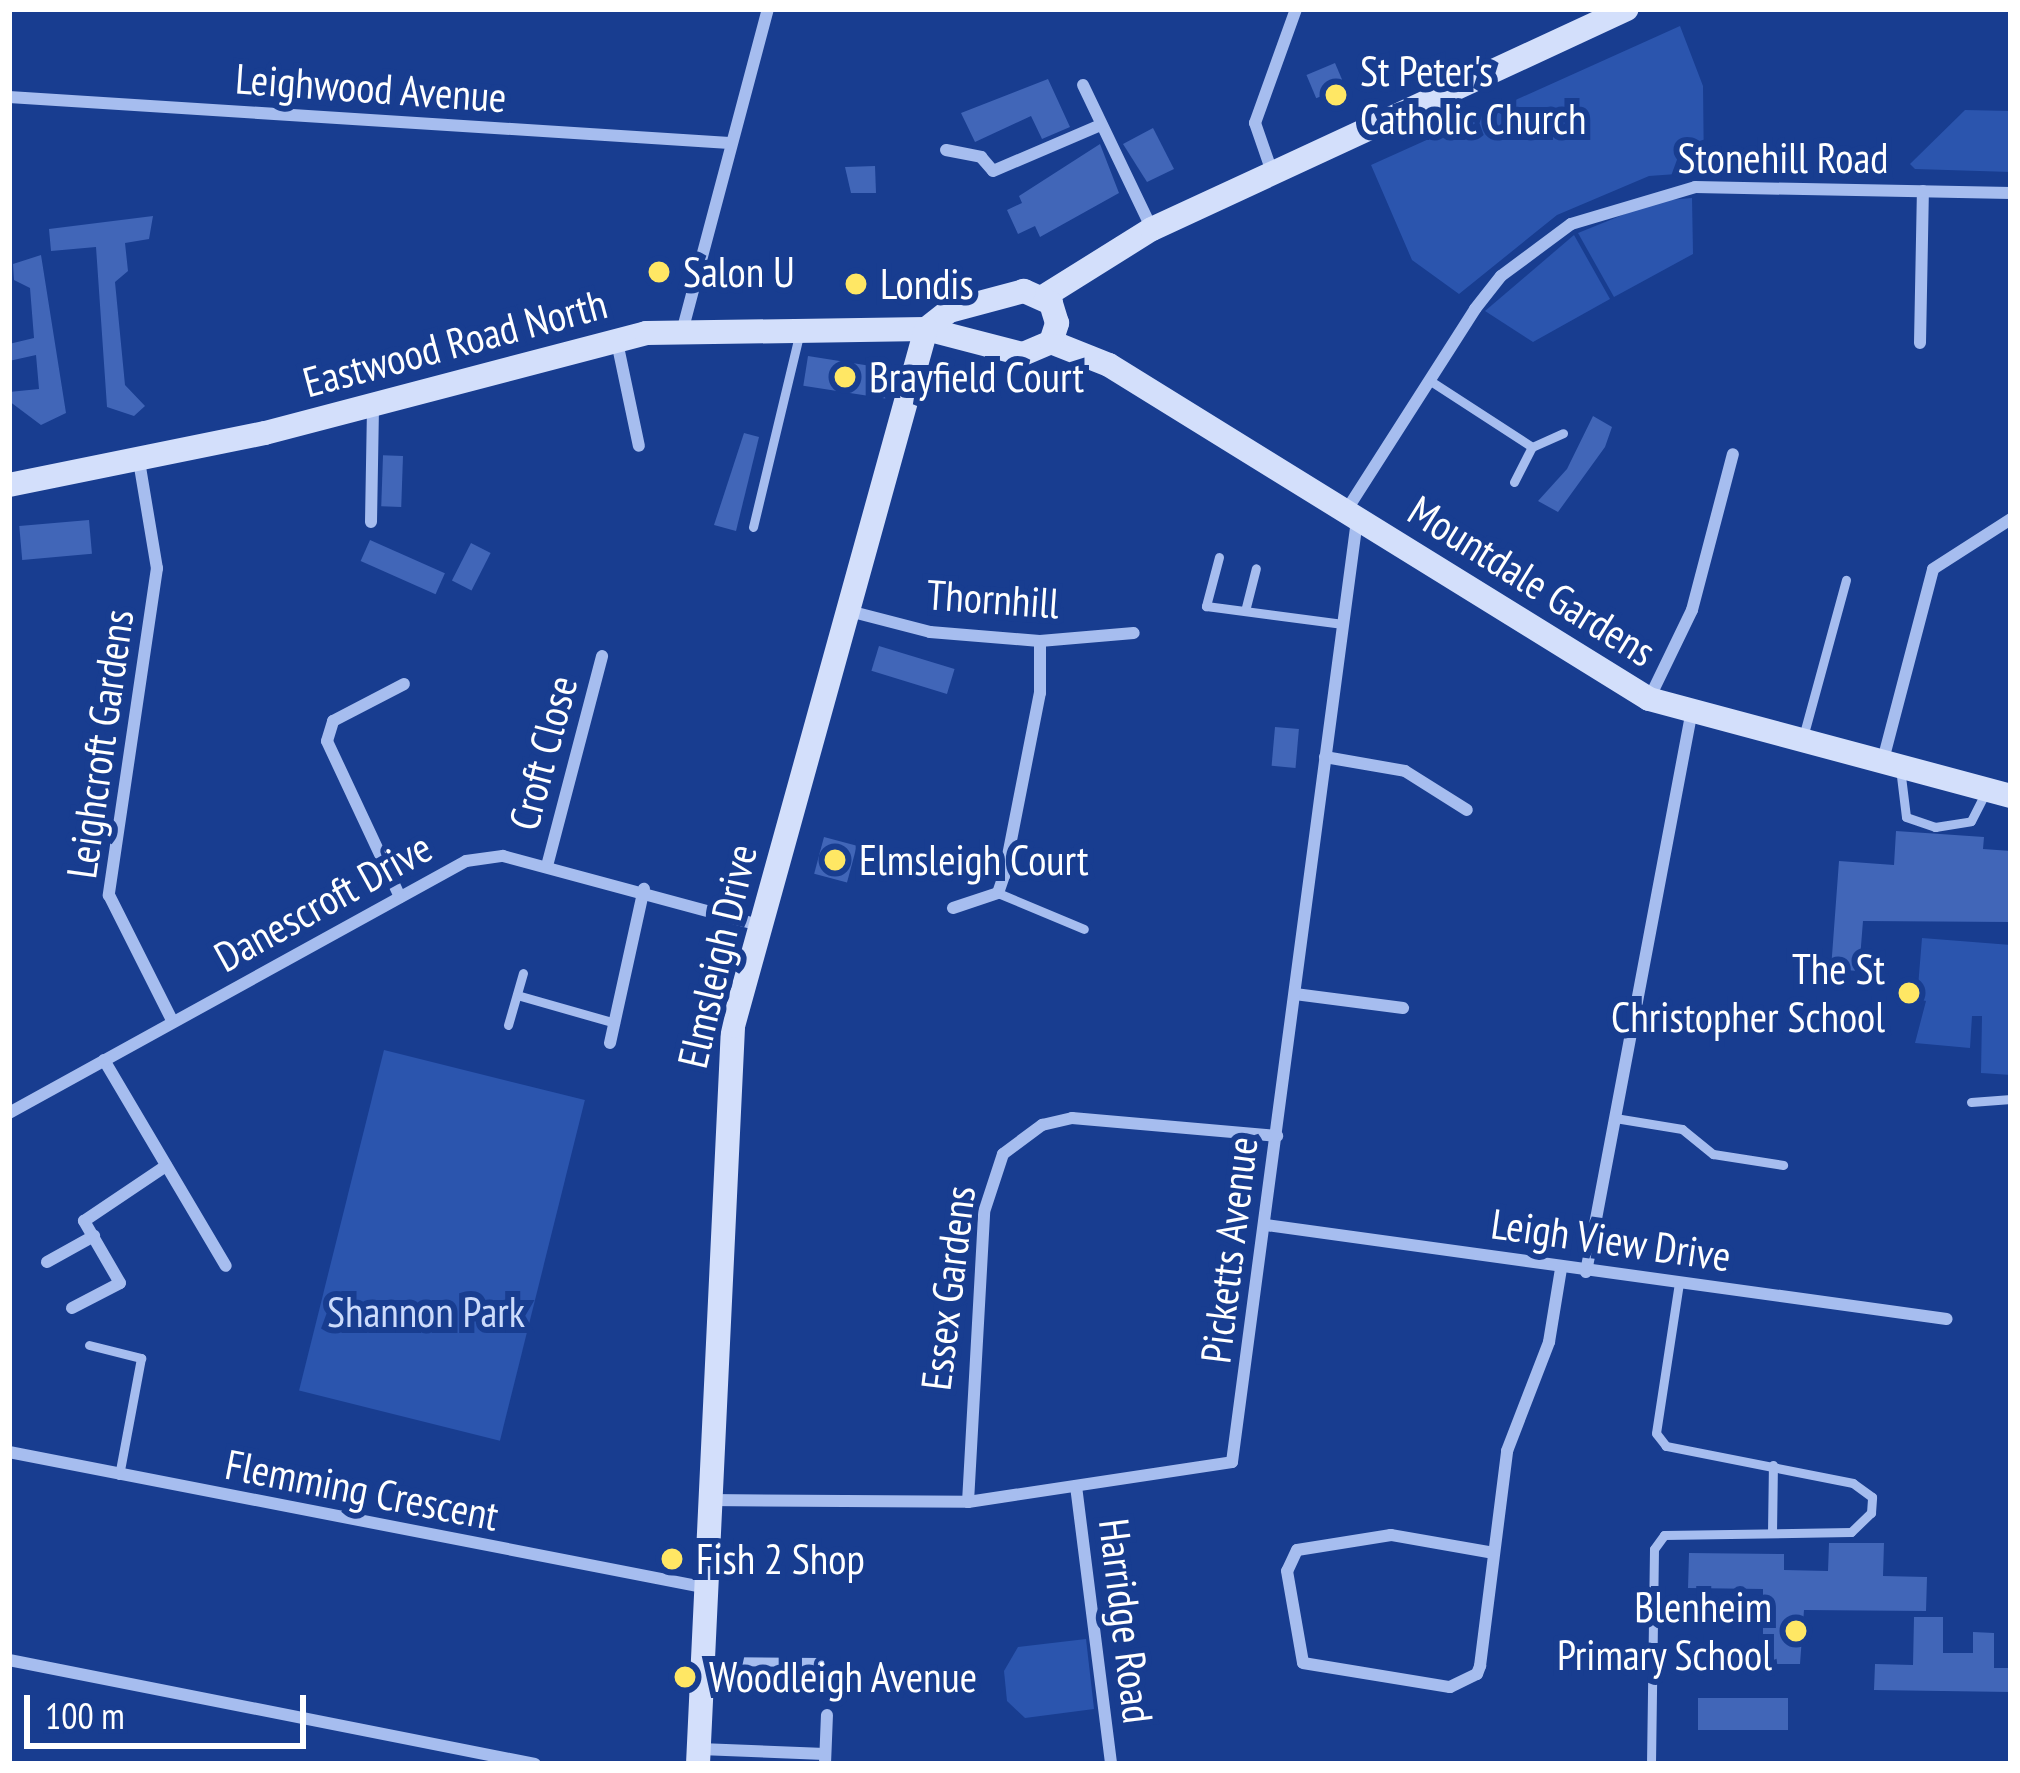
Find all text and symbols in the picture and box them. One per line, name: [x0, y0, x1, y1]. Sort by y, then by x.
place label: St Peter's Catholic Church: [1360, 46, 1587, 144]
street label: Leighwood Avenue: [233, 53, 509, 123]
marker: St Peter's Catholic Church: [1323, 82, 1349, 108]
street label: Stonehill Road: [1678, 133, 1888, 183]
place label: Salon U: [683, 247, 795, 297]
marker: Salon U: [646, 259, 672, 285]
place label: Londis: [880, 259, 974, 309]
marker: Londis: [843, 271, 869, 297]
street label: Eastwood Road North: [298, 278, 612, 408]
place label: Brayfield Court: [869, 352, 1084, 402]
marker: Brayfield Court: [832, 364, 858, 390]
street label: Mountdale Gardens: [1399, 485, 1665, 677]
street label: Thornhill: [925, 569, 1061, 629]
street label: Leighcroft Gardens: [56, 606, 144, 882]
street label: Croft Close: [498, 670, 588, 836]
street label: Danescroft Drive: [206, 822, 440, 982]
place label: Elmsleigh Court: [859, 835, 1089, 885]
street label: Elmsleigh Drive: [667, 840, 767, 1072]
marker: Elmsleigh Court: [822, 847, 848, 873]
place label: The St Christopher School: [1611, 944, 1885, 1042]
marker: The St Christopher School: [1896, 980, 1922, 1006]
street label: Picketts Avenue: [1190, 1133, 1268, 1367]
street label: Essex Gardens: [910, 1183, 986, 1393]
street label: Leigh View Drive: [1487, 1198, 1735, 1282]
park label: Shannon Park: [327, 1287, 525, 1337]
street label: Flemming Crescent: [221, 1439, 503, 1541]
street label: Harridge Road: [1088, 1516, 1164, 1726]
place label: Fish 2 Shop: [696, 1534, 865, 1584]
marker: Fish 2 Shop: [659, 1546, 685, 1572]
place label: Blenheim Primary School: [1556, 1582, 1772, 1680]
marker: Blenheim Primary School: [1783, 1618, 1809, 1644]
place label: Woodleigh Avenue: [709, 1652, 978, 1702]
marker: Woodleigh Avenue: [672, 1664, 698, 1690]
scale bar: [30, 1671, 312, 1745]
text: 100 m: [45, 1692, 125, 1739]

